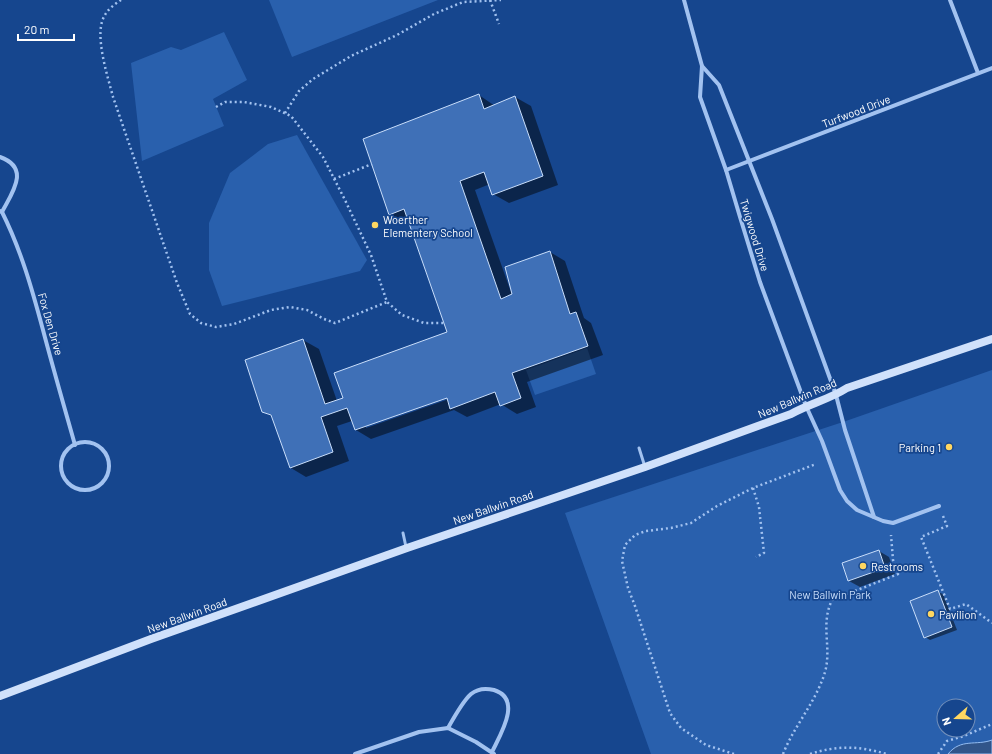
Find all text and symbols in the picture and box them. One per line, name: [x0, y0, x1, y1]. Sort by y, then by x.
scale bar: [18, 16, 74, 42]
text: 20 m: [24, 22, 50, 36]
street label: Turfwood Drive: [820, 92, 892, 130]
street label: Twigwood Drive: [738, 197, 772, 273]
place label: Woerther Elementery School: [383, 213, 473, 239]
marker: Woerther Elementery School: [370, 220, 380, 230]
street label: Fox Den Drive: [36, 291, 66, 357]
street label: New Ballwin Road: [756, 376, 838, 420]
place label: Parking 1: [899, 441, 941, 454]
marker: Parking 1: [944, 442, 954, 452]
street label: New Ballwin Road: [451, 487, 535, 527]
place label: Restrooms: [871, 560, 923, 573]
marker: Restrooms: [858, 561, 868, 571]
park label: New Ballwin Park: [789, 588, 871, 601]
street label: New Ballwin Road: [145, 595, 229, 635]
place label: Pavilion: [939, 608, 976, 621]
marker: Pavilion: [926, 609, 936, 619]
north arrow: [936, 698, 976, 738]
text: N: [939, 716, 953, 727]

